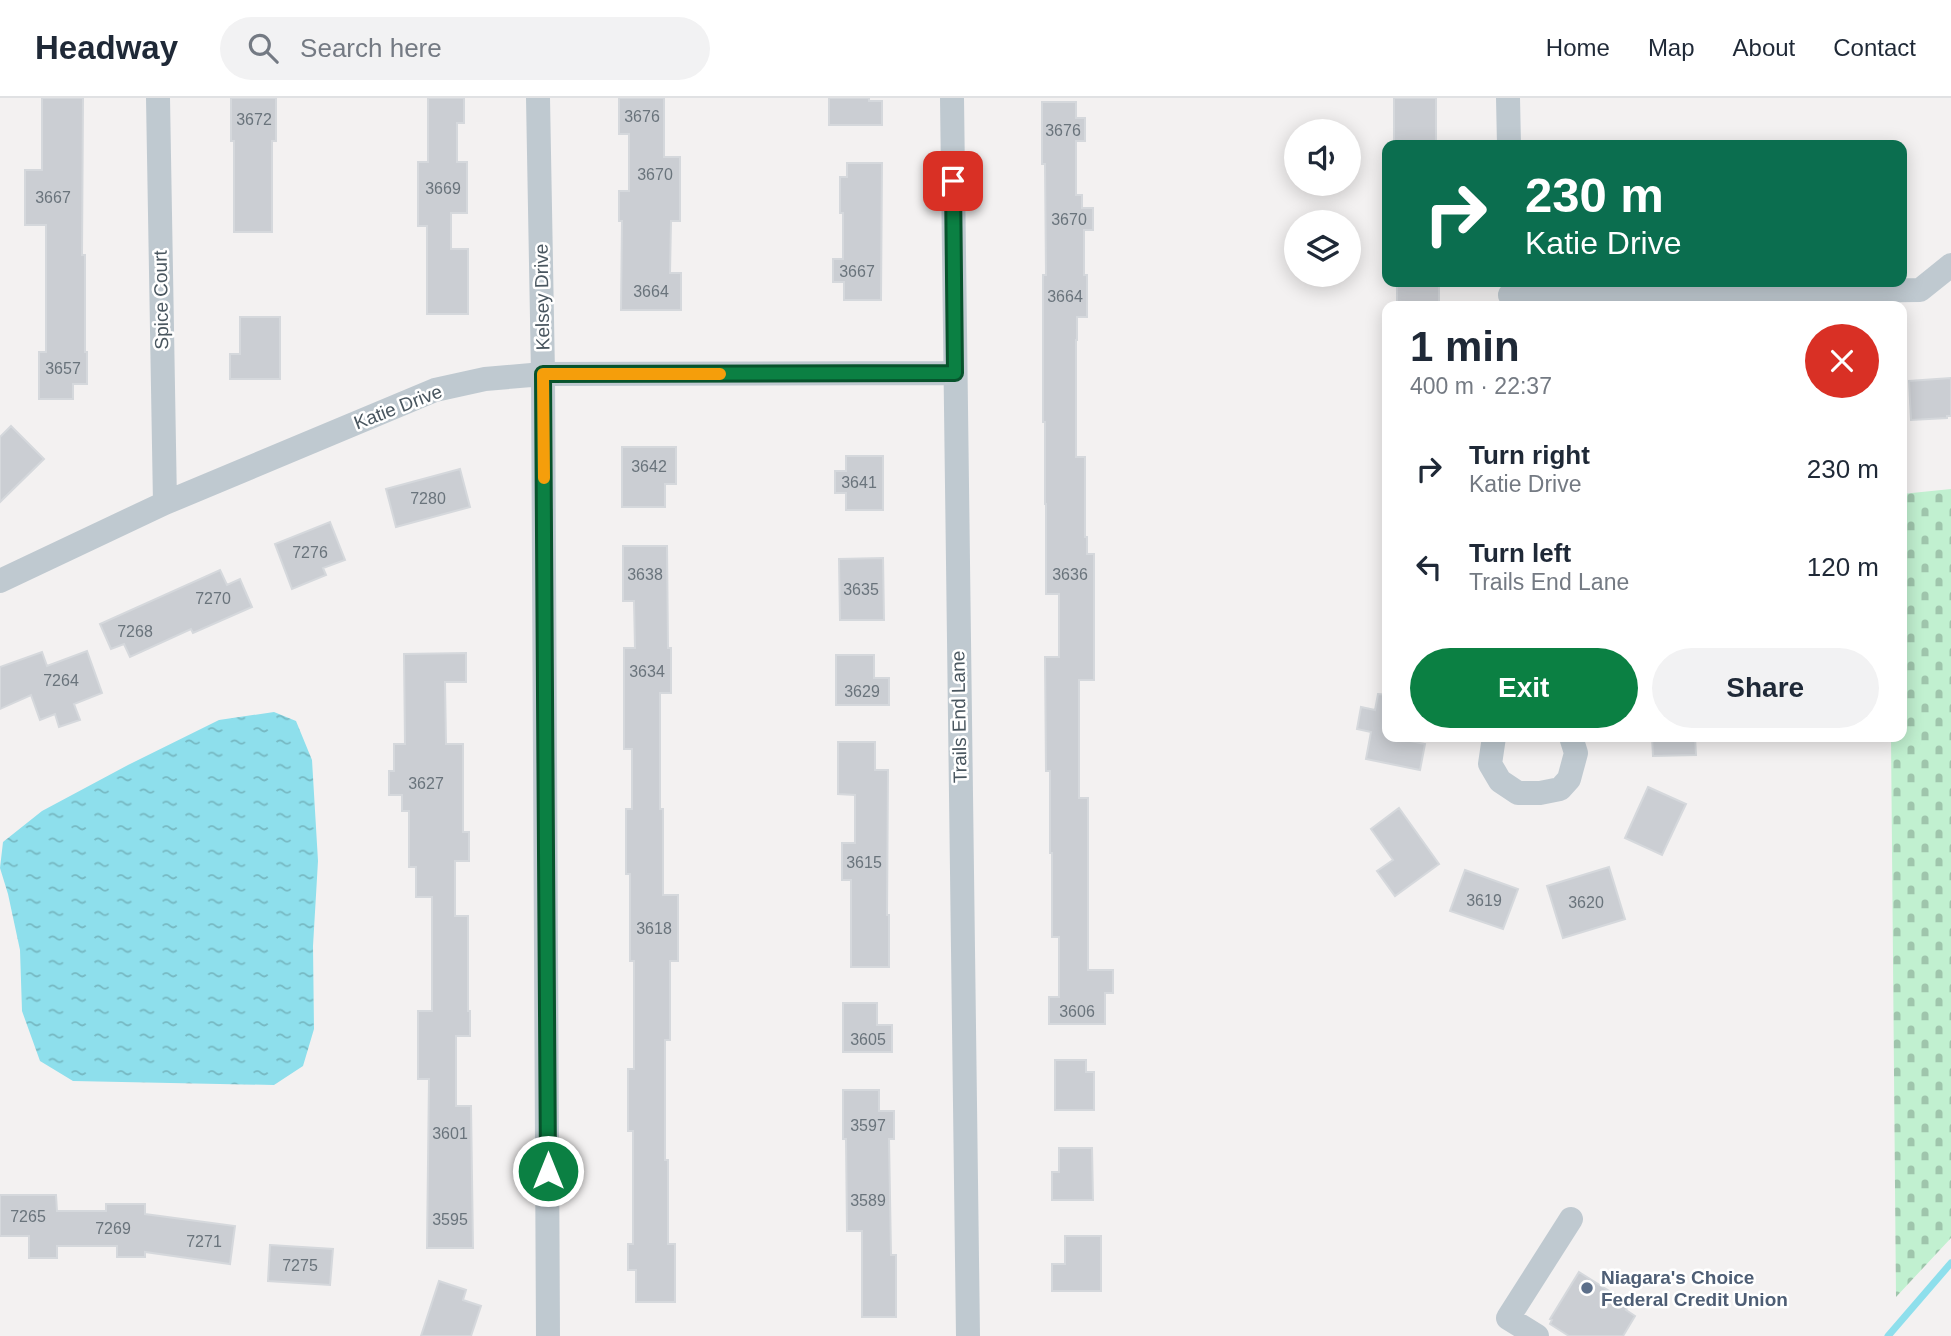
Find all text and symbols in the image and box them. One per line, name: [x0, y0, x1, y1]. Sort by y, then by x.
search box: [220, 17, 710, 80]
text: Headway: [35, 29, 178, 66]
icon: search: [244, 29, 282, 67]
text: Search here: [300, 33, 442, 63]
text: Home: [1546, 34, 1610, 61]
text: Map: [1648, 34, 1695, 61]
text: About: [1733, 34, 1795, 61]
text: Contact: [1833, 34, 1916, 61]
house number: 3676: [624, 108, 660, 125]
house number: 3672: [236, 111, 272, 128]
map controls: [1284, 119, 1361, 287]
button: sound: [1284, 119, 1361, 196]
house number: 3676: [1045, 122, 1081, 139]
pin: [923, 151, 983, 211]
icon: arrive: [934, 162, 972, 200]
house number: 3670: [637, 166, 673, 183]
icon: right: [1410, 168, 1501, 259]
text: 230 m: [1525, 168, 1664, 222]
house number: 3669: [425, 180, 461, 197]
house number: 3667: [35, 189, 71, 206]
button: layers: [1284, 210, 1361, 287]
house number: 3670: [1051, 211, 1087, 228]
text: Katie Drive: [1525, 225, 1682, 261]
street label: Kelsey Drive: [531, 243, 553, 351]
street label: Spice Court: [150, 249, 172, 350]
house number: 3667: [839, 263, 875, 280]
house number: 3664: [633, 283, 669, 300]
house number: 3664: [1047, 288, 1083, 305]
text: 1 min: [1410, 323, 1520, 370]
button: close: [1805, 324, 1879, 398]
house number: 3657: [45, 360, 81, 377]
text: 400 m · 22:37: [1410, 373, 1552, 399]
street label: Katie Drive: [351, 381, 445, 433]
text: Turn right: [1469, 440, 1590, 470]
icon: right: [1410, 450, 1448, 488]
text: 230 m: [1807, 454, 1879, 484]
house number: 3642: [631, 458, 667, 475]
text: Katie Drive: [1469, 471, 1581, 497]
house number: 3641: [841, 474, 877, 491]
house number: 7280: [410, 490, 446, 507]
text: Turn left: [1469, 538, 1571, 568]
house number: 7276: [292, 544, 328, 561]
icon: left: [1410, 548, 1448, 586]
text: 120 m: [1807, 552, 1879, 582]
house number: 3638: [627, 566, 663, 583]
house number: 3636: [1052, 566, 1088, 583]
text: Trails End Lane: [1469, 569, 1629, 595]
house number: 3635: [843, 581, 879, 598]
house number: 7270: [195, 590, 231, 607]
house number: 7268: [117, 623, 153, 640]
button: Exit: [1410, 648, 1638, 728]
button: Share: [1652, 648, 1879, 728]
street label: Trails End Lane: [947, 651, 971, 783]
house number: 3634: [629, 663, 665, 680]
house number: 7264: [43, 672, 79, 689]
house number: 3629: [844, 683, 880, 700]
house number: 3627: [408, 775, 444, 792]
house number: 3615: [846, 854, 882, 871]
house number: 3619: [1466, 892, 1502, 909]
house number: 3620: [1568, 894, 1604, 911]
house number: 3618: [636, 920, 672, 937]
house number: 3606: [1059, 1003, 1095, 1020]
house number: 3605: [850, 1031, 886, 1048]
house number: 3597: [850, 1117, 886, 1134]
house number: 3601: [432, 1125, 468, 1142]
position arrow: [511, 1134, 585, 1208]
house number: 3589: [850, 1192, 886, 1209]
house number: 7265: [10, 1208, 46, 1225]
house number: 3595: [432, 1211, 468, 1228]
house number: 7269: [95, 1220, 131, 1237]
house number: 7271: [186, 1233, 222, 1250]
house number: 7275: [282, 1257, 318, 1274]
place label: Niagara's Choice Federal Credit Union: [1601, 1267, 1788, 1310]
marker: Niagara's Choice Federal Credit Union: [1579, 1280, 1595, 1296]

